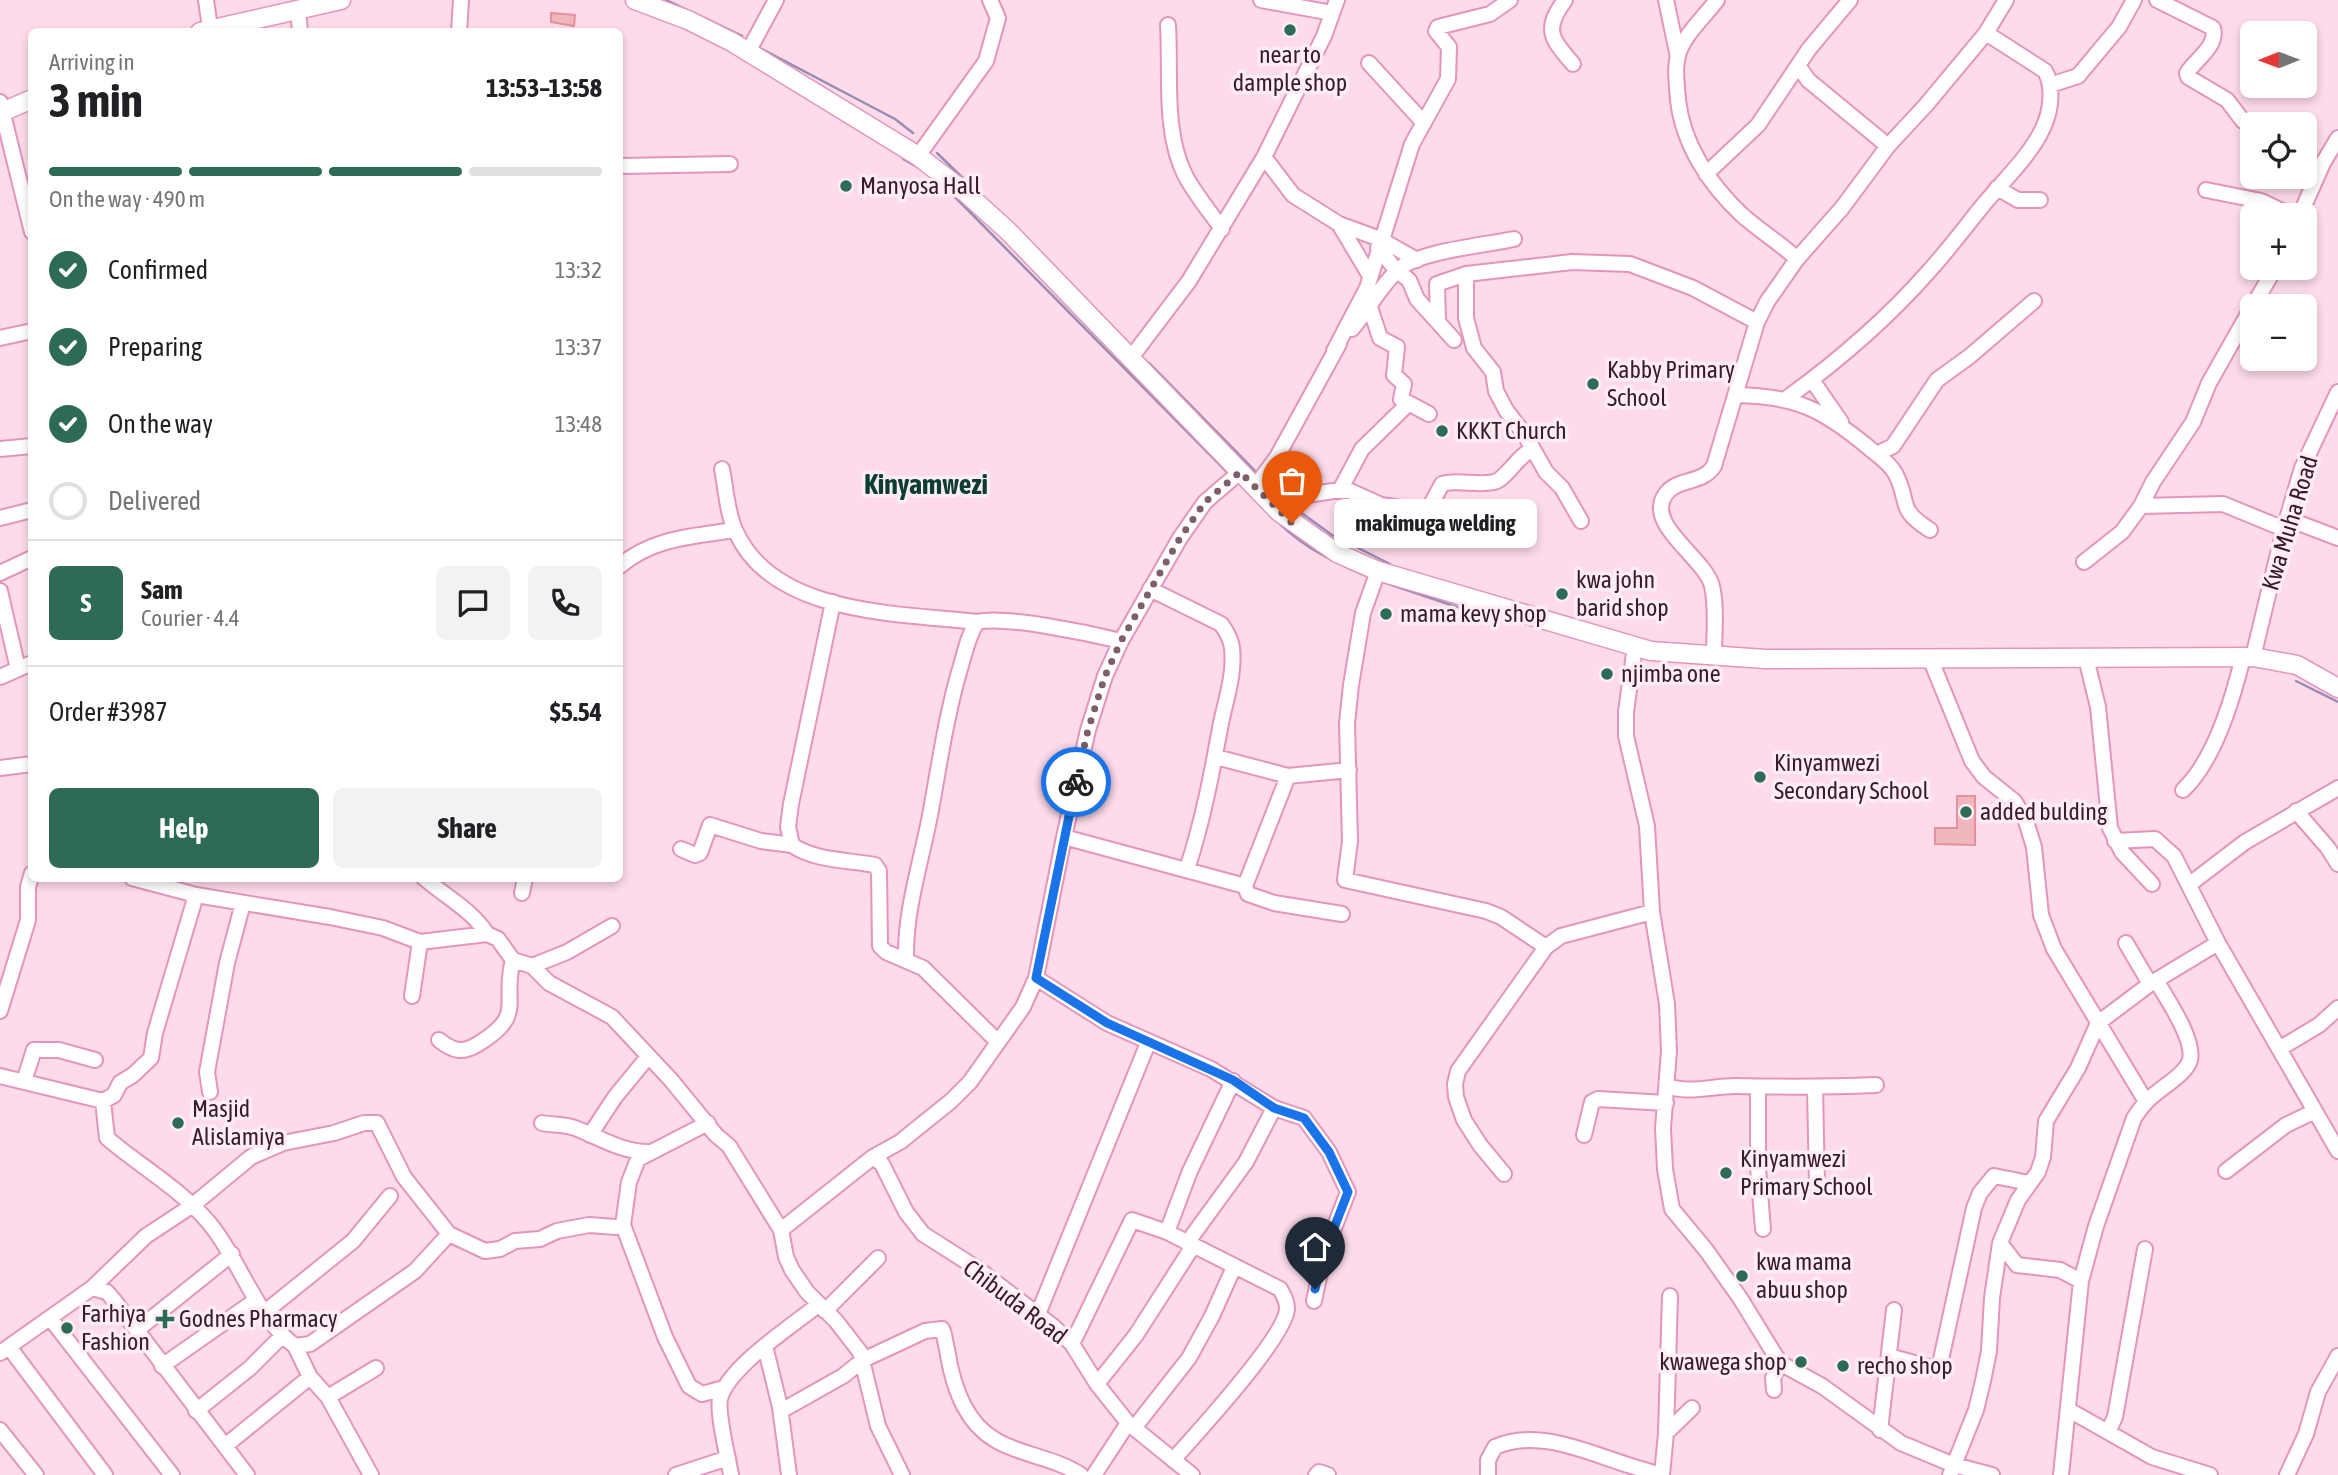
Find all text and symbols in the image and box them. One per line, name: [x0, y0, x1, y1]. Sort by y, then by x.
north arrow: [2240, 21, 2317, 98]
map controls: [2240, 21, 2317, 371]
marker: near to dample shop: [1282, 22, 1298, 38]
place label: near to dample shop: [1233, 41, 1347, 96]
text: Arriving in: [49, 49, 135, 75]
text: 13:53–13:58: [486, 73, 602, 103]
text: 3 min: [49, 74, 143, 127]
button: locate: [2240, 112, 2317, 189]
place label: Manyosa Hall: [860, 172, 981, 199]
marker: Manyosa Hall: [838, 178, 854, 194]
text: On the way · 490 m: [49, 186, 205, 212]
button: +: [2240, 203, 2317, 280]
icon: check: [49, 251, 87, 289]
text: Confirmed: [108, 255, 208, 285]
text: 13:32: [555, 257, 602, 283]
button: −: [2240, 294, 2317, 371]
icon: check: [49, 328, 87, 366]
text: Preparing: [108, 332, 202, 362]
text: 13:37: [555, 334, 602, 360]
place label: Kabby Primary School: [1607, 356, 1735, 411]
marker: Kabby Primary School: [1585, 376, 1601, 392]
icon: check: [49, 405, 87, 443]
text: On the way: [108, 409, 213, 439]
text: 13:48: [555, 411, 602, 437]
place label: KKKT Church: [1456, 417, 1567, 444]
marker: KKKT Church: [1434, 423, 1450, 439]
pin: [1262, 451, 1322, 523]
street label: Kwa Muha Road: [2256, 452, 2323, 593]
icon: bag: [1273, 462, 1311, 500]
district label: Kinyamwezi: [864, 468, 988, 500]
text: Delivered: [108, 486, 201, 516]
callout: makimuga welding: [1334, 498, 1537, 548]
text: makimuga welding: [1355, 510, 1516, 536]
button: chat: [436, 566, 510, 640]
button: phone: [528, 566, 602, 640]
place label: kwa john barid shop: [1576, 566, 1669, 621]
text: Sam: [141, 575, 183, 605]
marker: kwa john barid shop: [1554, 586, 1570, 602]
text: S: [81, 588, 91, 618]
place label: mama kevy shop: [1400, 600, 1547, 627]
text: Courier · 4.4: [141, 605, 240, 631]
marker: mama kevy shop: [1378, 606, 1394, 622]
place label: njimba one: [1621, 660, 1721, 687]
marker: njimba one: [1599, 666, 1615, 682]
text: Order #3987: [49, 697, 168, 727]
text: $5.54: [550, 697, 602, 727]
courier: [1041, 747, 1111, 817]
place label: Kinyamwezi Secondary School: [1774, 749, 1930, 804]
icon: bike: [1057, 763, 1095, 801]
marker: Kinyamwezi Secondary School: [1752, 769, 1768, 785]
button: Help: [49, 788, 319, 868]
button: Share: [333, 788, 602, 868]
place label: added bulding: [1980, 798, 2108, 825]
marker: added bulding: [1958, 804, 1974, 820]
place label: Masjid Alislamiya: [192, 1095, 285, 1150]
marker: Masjid Alislamiya: [170, 1115, 186, 1131]
place label: Kinyamwezi Primary School: [1740, 1145, 1873, 1200]
marker: Kinyamwezi Primary School: [1718, 1165, 1734, 1181]
pin: [1285, 1217, 1345, 1289]
icon: home: [1296, 1228, 1334, 1266]
place label: kwa mama abuu shop: [1756, 1248, 1852, 1303]
street label: Chibuda Road: [958, 1254, 1072, 1349]
marker: kwa mama abuu shop: [1734, 1268, 1750, 1284]
place label: Farhiya Fashion: [81, 1300, 150, 1355]
place label: Godnes Pharmacy: [179, 1305, 338, 1332]
marker: Godnes Pharmacy: [157, 1311, 173, 1327]
marker: Farhiya Fashion: [59, 1320, 75, 1336]
place label: kwawega shop: [1659, 1348, 1787, 1375]
place label: recho shop: [1857, 1352, 1953, 1379]
marker: kwawega shop: [1793, 1354, 1809, 1370]
marker: recho shop: [1835, 1358, 1851, 1374]

